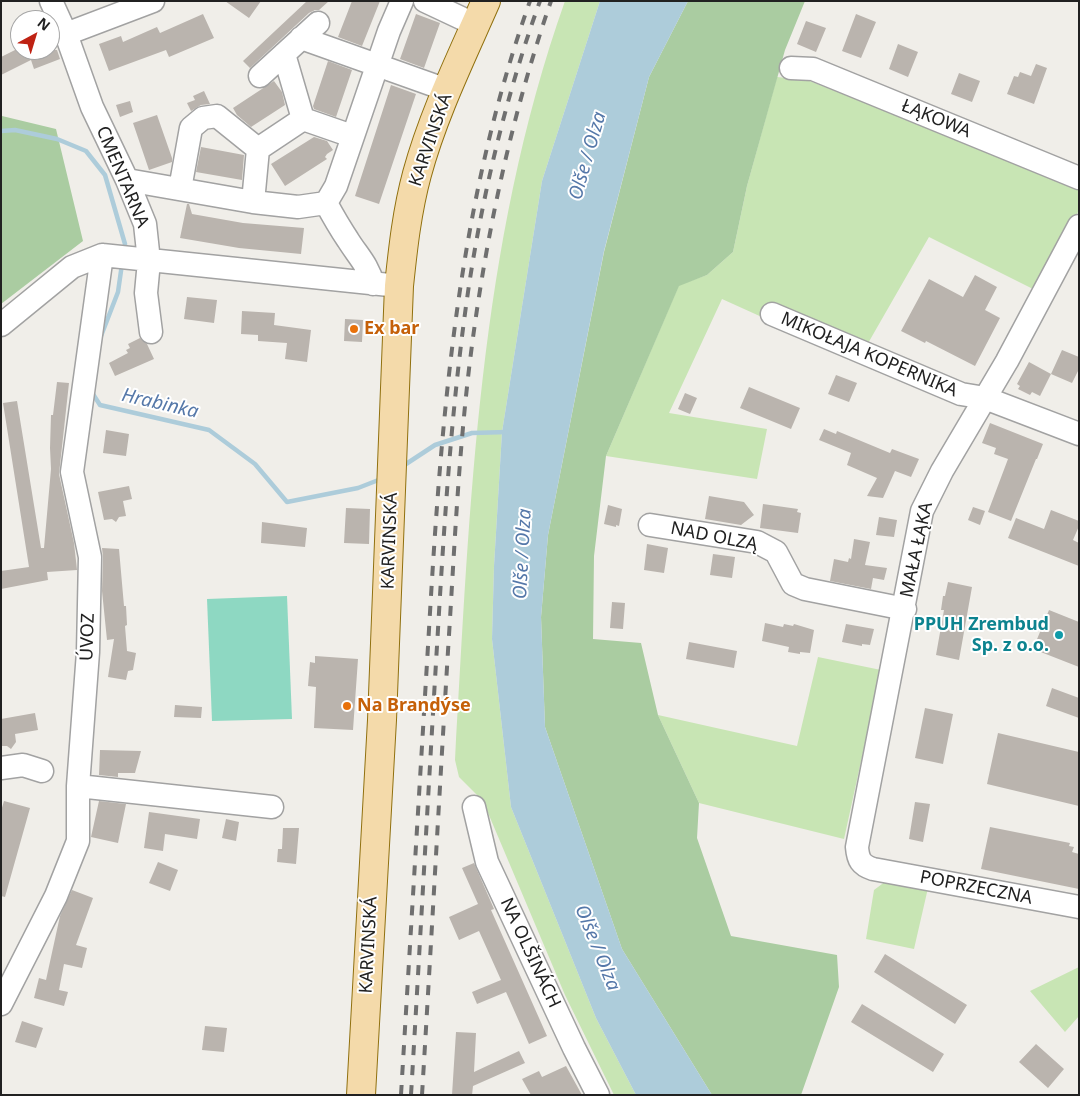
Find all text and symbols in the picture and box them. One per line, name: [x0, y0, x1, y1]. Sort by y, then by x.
north arrow: [10, 10, 60, 60]
text: N: [34, 13, 55, 35]
street label: KARVINSKÁ: [405, 91, 457, 189]
street label: ŁĄKOWA: [898, 95, 974, 143]
water label: Olše / Olza: [565, 109, 611, 203]
street label: CMENTARNA: [91, 123, 153, 231]
street label: MIKOŁAJA KOPERNIKA: [778, 308, 960, 402]
place label: Ex bar: [364, 318, 419, 340]
marker: Ex bar: [348, 323, 360, 335]
water label: Hrabinka: [119, 384, 201, 424]
street label: KARVINSKÁ: [378, 492, 402, 590]
street label: MAŁA ŁĄKA: [896, 500, 938, 600]
water label: Olše / Olza: [509, 508, 537, 600]
street label: NAD OLZĄ: [669, 518, 759, 556]
street label: ÚVOZ: [76, 613, 100, 661]
place label: PPUH Zrembud Sp. z o.o.: [914, 614, 1049, 656]
marker: PPUH Zrembud Sp. z o.o.: [1053, 629, 1065, 641]
place label: Na Brandýse: [357, 695, 471, 717]
marker: Na Brandýse: [341, 700, 353, 712]
street label: POPRZECZNA: [918, 867, 1034, 909]
street label: NA OLŠINÁCH: [495, 895, 565, 1011]
street label: KARVINSKÁ: [356, 896, 382, 994]
water label: Olše / Olza: [569, 902, 625, 994]

